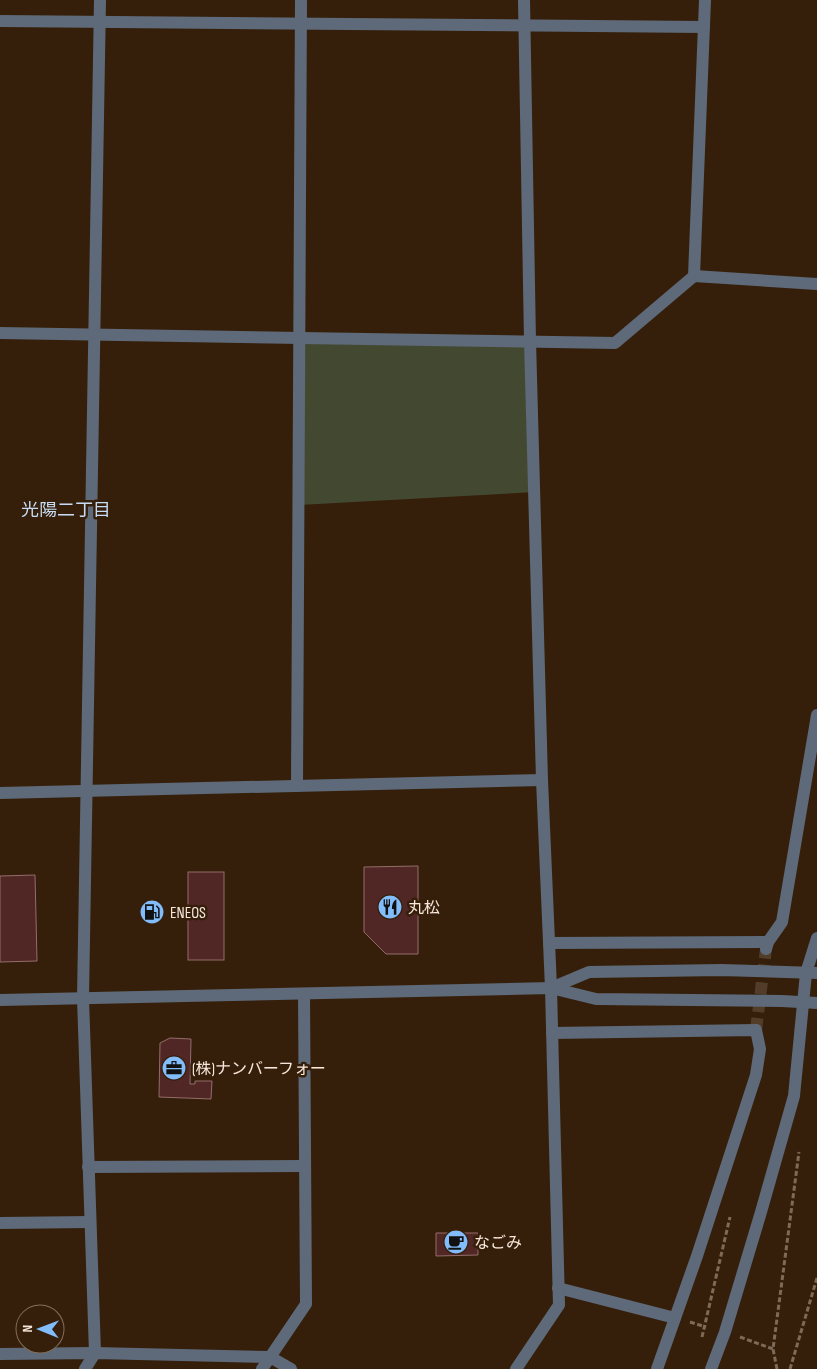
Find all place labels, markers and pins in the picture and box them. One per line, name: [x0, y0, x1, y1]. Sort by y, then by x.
restaurant icon: 丸松: [377, 894, 403, 920]
fuel station icon: ENEOS: [139, 899, 165, 925]
place label: 丸松: [408, 899, 440, 918]
place label: ENEOS: [170, 904, 206, 923]
office icon: (株)ナンバーフォー: [161, 1055, 187, 1081]
place label: (株)ナンバーフォー: [192, 1060, 326, 1079]
cafe icon: なごみ: [443, 1229, 469, 1255]
place label: なごみ: [474, 1234, 522, 1253]

